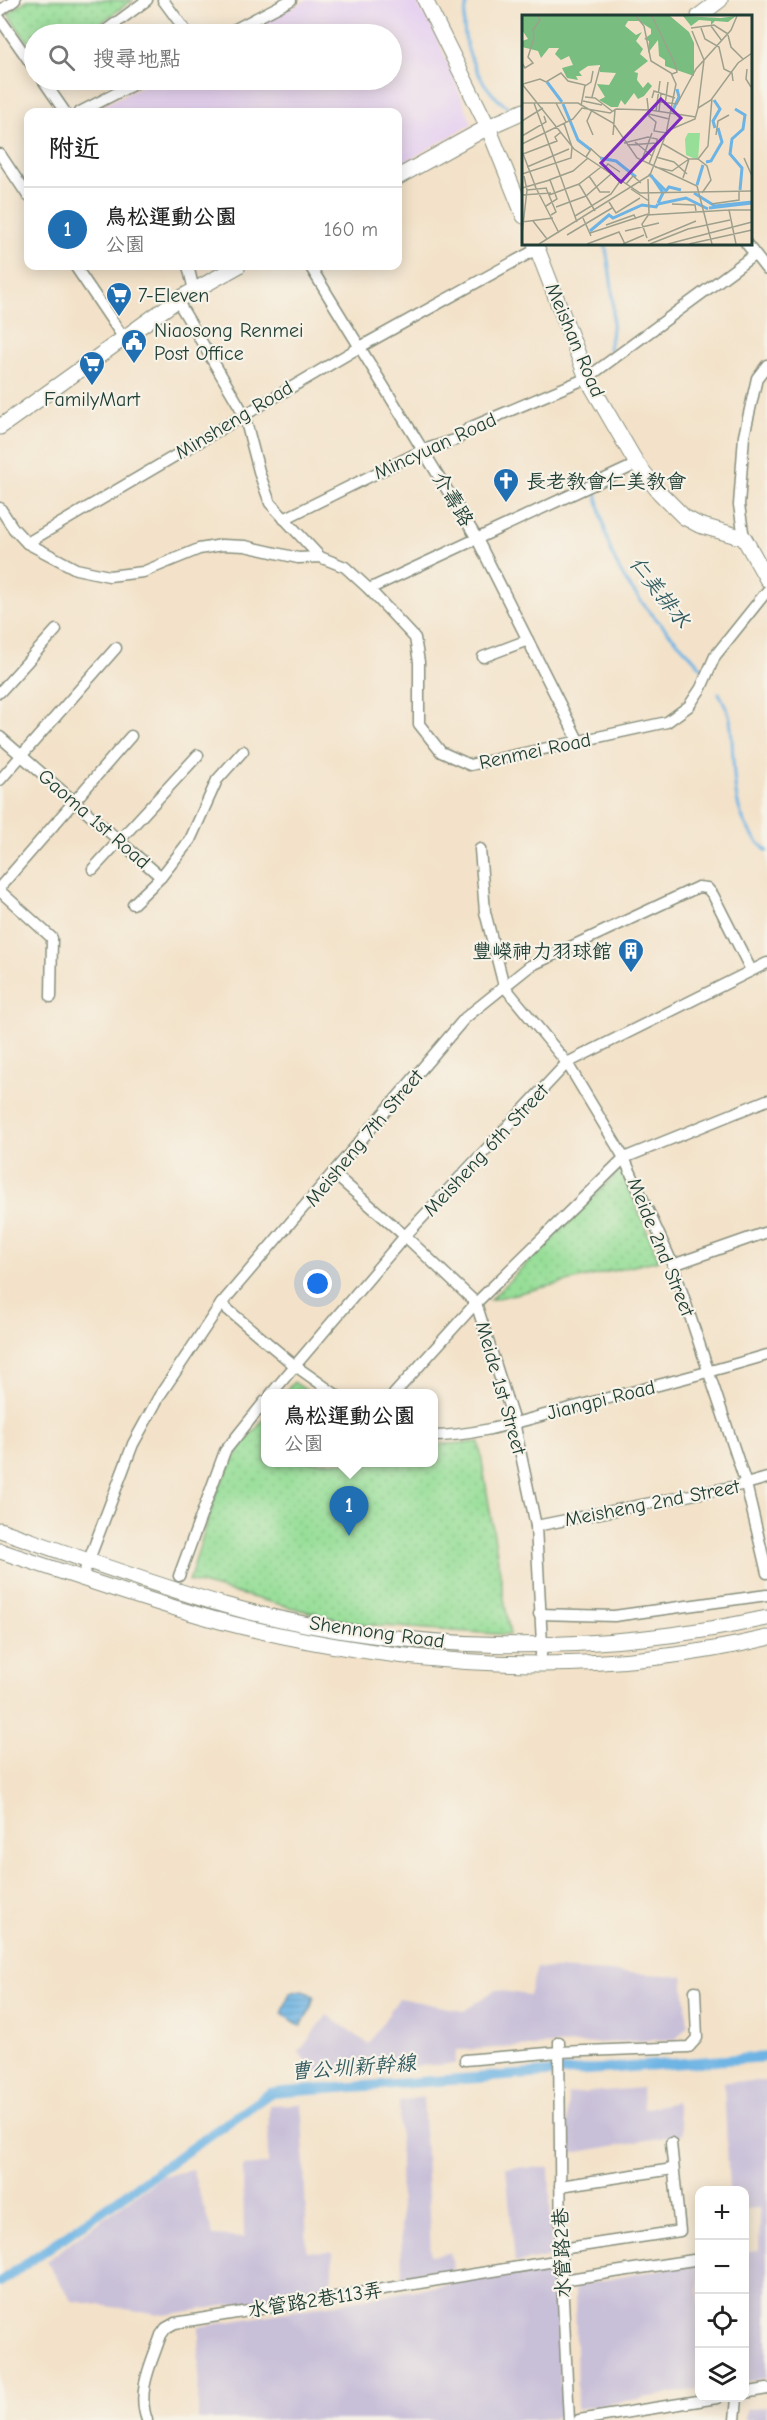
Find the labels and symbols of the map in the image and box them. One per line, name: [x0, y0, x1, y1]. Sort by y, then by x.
inset map: [522, 15, 752, 244]
supermarket icon: 7-Eleven: [104, 280, 134, 318]
street label: Meishan Road: [541, 280, 609, 400]
place label: 7-Eleven: [138, 284, 209, 307]
place label: Niaosong Renmei Post Office: [154, 319, 304, 365]
public building icon: Niaosong Renmei Post Office: [119, 327, 149, 365]
supermarket icon: FamilyMart: [77, 349, 107, 387]
street label: Minsheng Road: [171, 376, 297, 464]
place label: FamilyMart: [44, 388, 141, 411]
street label: Mincyuan Road: [370, 408, 500, 484]
church icon: 長老教會仁美教會: [491, 466, 521, 504]
street label: 介壽路: [428, 467, 479, 531]
place label: 長老教會仁美教會: [526, 470, 687, 493]
water label: 仁美排水: [625, 552, 696, 633]
street label: Renmei Road: [477, 728, 593, 774]
street label: Gaoma 1st Road: [33, 764, 155, 874]
building icon: 豐嶸神力羽球館: [616, 936, 646, 974]
place label: 豐嶸神力羽球館: [472, 940, 612, 963]
street label: Meisheng 7th Street: [300, 1064, 429, 1211]
street label: Meisheng 6th Street: [419, 1078, 554, 1221]
street label: Meide 2nd Street: [623, 1174, 700, 1321]
your location: [303, 1269, 332, 1298]
street label: Meide 1st Street: [471, 1319, 531, 1458]
street label: Jiangpi Road: [545, 1375, 657, 1425]
street label: Meisheng 2nd Street: [563, 1475, 743, 1531]
pin: 1: [330, 1486, 368, 1536]
street label: Shennong Road: [308, 1611, 446, 1653]
water label: 曹公圳新幹線: [289, 2051, 418, 2083]
street label: 水管路2巷: [549, 2206, 575, 2299]
street label: 水管路2巷113弄: [246, 2278, 384, 2322]

